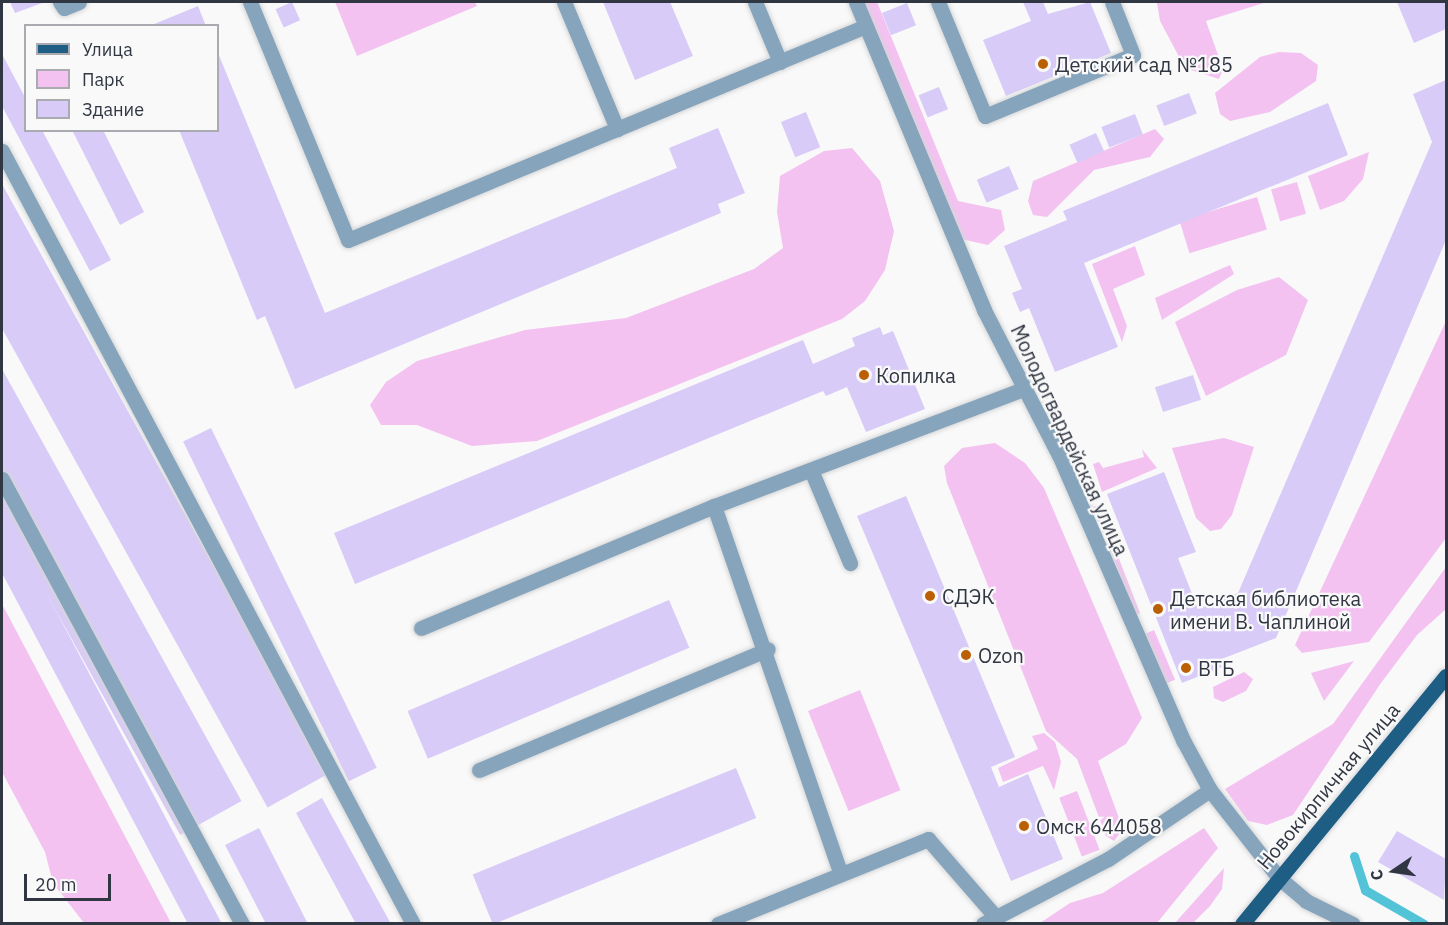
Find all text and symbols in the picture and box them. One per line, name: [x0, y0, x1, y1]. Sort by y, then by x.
legend: [24, 24, 219, 132]
text: Улица: [82, 38, 133, 61]
place label: Детский сад №185: [1055, 52, 1233, 76]
marker: Детский сад №185: [1036, 57, 1050, 71]
text: Парк: [82, 68, 124, 91]
text: Здание: [82, 98, 144, 121]
street label: Молодогвардейская улица: [1006, 321, 1134, 559]
place label: Копилка: [876, 363, 956, 387]
marker: Копилка: [857, 368, 871, 382]
place label: СДЭК: [942, 584, 995, 608]
place label: Детская библиотека имени В. Чаплиной: [1170, 586, 1361, 633]
marker: СДЭК: [923, 589, 937, 603]
marker: Детская библиотека имени В. Чаплиной: [1151, 602, 1165, 616]
place label: Ozon: [978, 643, 1024, 667]
marker: Ozon: [959, 648, 973, 662]
place label: ВТБ: [1198, 656, 1235, 680]
marker: ВТБ: [1179, 661, 1193, 675]
street label: Новокирпичная улица: [1252, 698, 1404, 874]
place label: Омск 644058: [1036, 814, 1162, 838]
marker: Омск 644058: [1017, 819, 1031, 833]
north arrow: [1364, 841, 1424, 901]
scale bar: [27, 862, 114, 900]
text: С: [1366, 868, 1387, 882]
text: 20 m: [35, 873, 77, 896]

